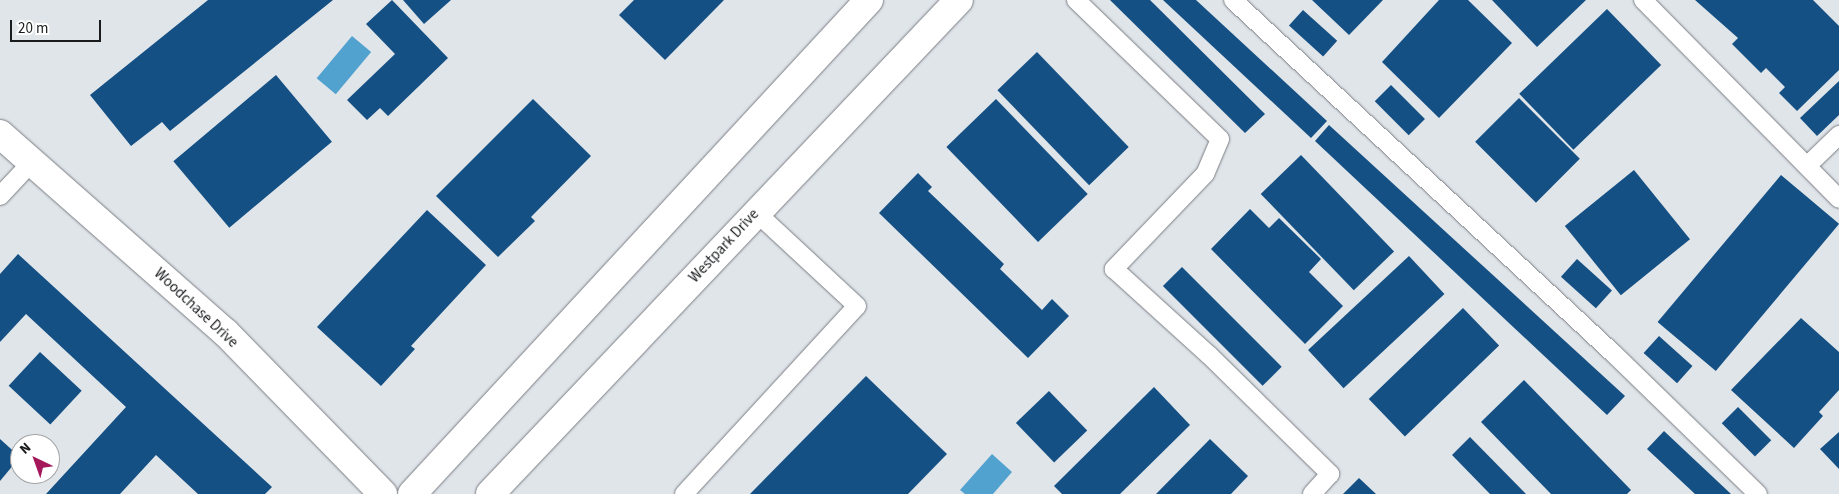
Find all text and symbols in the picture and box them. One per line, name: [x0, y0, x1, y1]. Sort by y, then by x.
scale bar: [12, 10, 104, 42]
text: 20 m: [18, 18, 48, 39]
street label: Westpark Drive: [685, 205, 763, 287]
street label: Woodchase Drive: [150, 265, 242, 351]
north arrow: [10, 434, 60, 484]
text: N: [15, 438, 36, 459]

